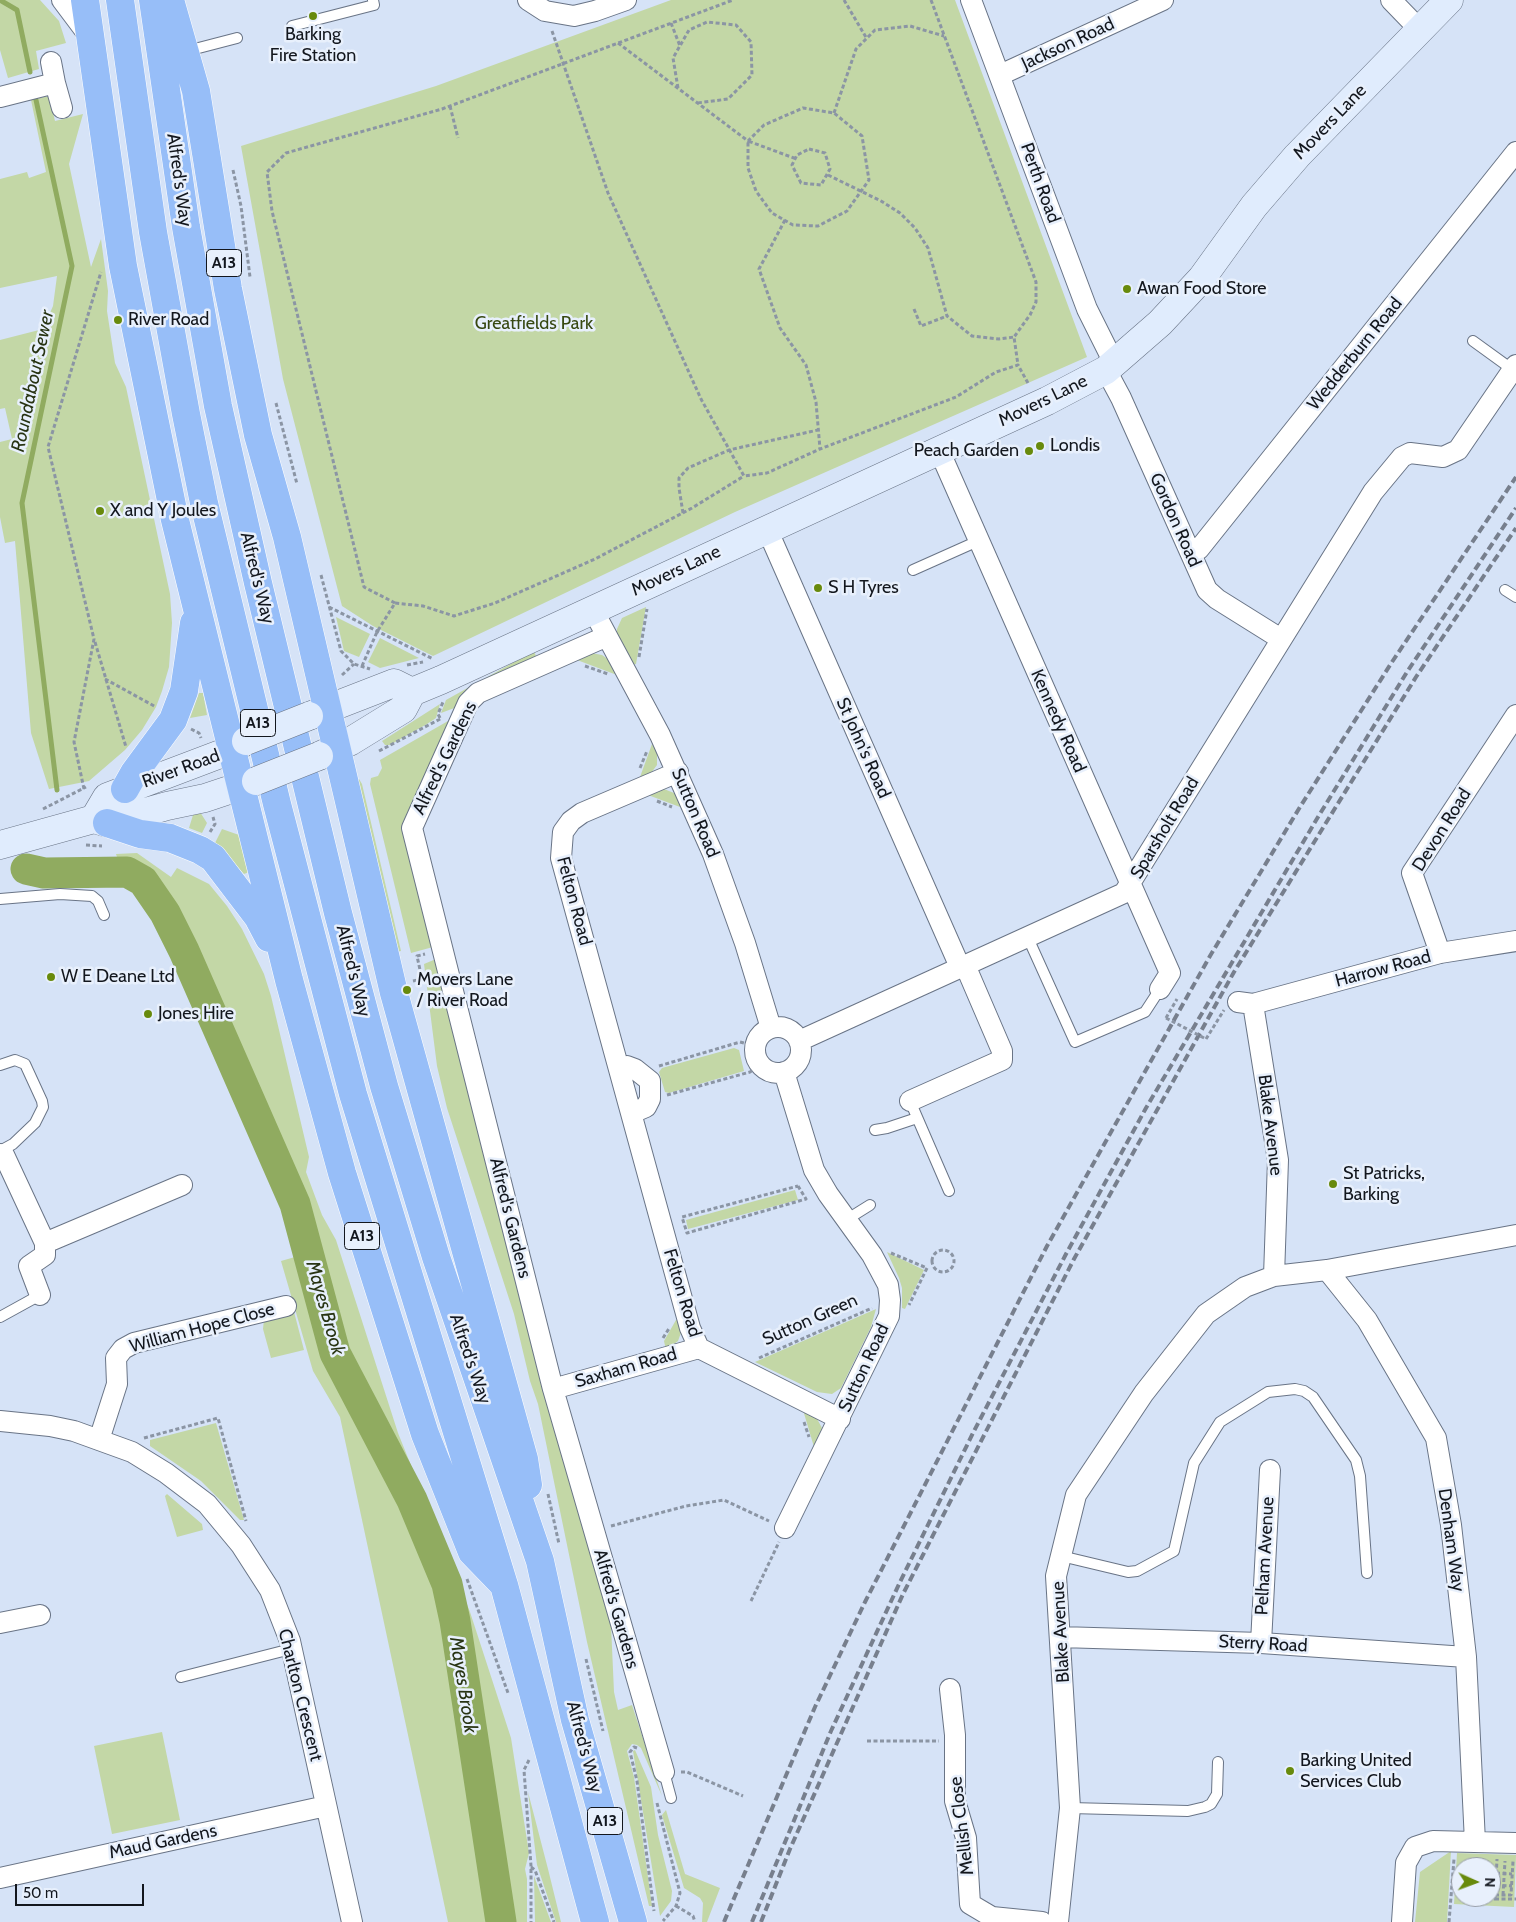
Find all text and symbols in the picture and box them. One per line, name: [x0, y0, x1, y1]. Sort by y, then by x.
marker: Barking Fire Station: [307, 10, 319, 22]
street label: Jackson Road: [1018, 13, 1118, 75]
place label: Barking Fire Station: [270, 24, 356, 66]
street label: Movers Lane: [1289, 80, 1371, 164]
street label: Alfred's Way: [162, 132, 196, 228]
street label: Perth Road: [1016, 140, 1064, 226]
road number: A13: [206, 250, 242, 276]
place label: Awan Food Store: [1137, 278, 1267, 300]
marker: Awan Food Store: [1121, 283, 1133, 295]
street label: Wedderburn Road: [1303, 293, 1407, 415]
water label: Roundabout Sewer: [7, 308, 59, 454]
place label: River Road: [128, 309, 209, 331]
park label: Greatfields Park: [475, 313, 593, 335]
marker: River Road: [112, 314, 124, 326]
street label: Movers Lane: [995, 370, 1091, 432]
place label: Londis: [1050, 435, 1100, 457]
place label: Peach Garden: [914, 440, 1019, 462]
marker: Londis: [1034, 440, 1046, 452]
marker: Peach Garden: [1023, 445, 1035, 457]
street label: Gordon Road: [1145, 470, 1205, 570]
place label: X and Y Joules: [110, 500, 216, 522]
marker: X and Y Joules: [94, 505, 106, 517]
street label: Alfred's Way: [235, 530, 279, 626]
street label: Movers Lane: [628, 541, 724, 601]
place label: S H Tyres: [828, 577, 899, 599]
marker: S H Tyres: [812, 582, 824, 594]
street label: Kennedy Road: [1026, 666, 1090, 776]
street label: St John's Road: [831, 694, 895, 802]
street label: Alfred's Gardens: [408, 698, 482, 818]
road number: A13: [240, 710, 276, 736]
street label: River Road: [139, 745, 223, 793]
street label: Sutton Road: [667, 765, 723, 861]
street label: Sparsholt Road: [1126, 773, 1204, 883]
street label: Devon Road: [1408, 784, 1476, 876]
street label: Felton Road: [552, 854, 596, 948]
street label: Alfred's Way: [331, 923, 375, 1019]
street label: Harrow Road: [1333, 946, 1433, 992]
place label: W E Deane Ltd: [61, 966, 175, 988]
place label: Movers Lane / River Road: [417, 969, 513, 1012]
marker: W E Deane Ltd: [45, 971, 57, 983]
marker: Movers Lane / River Road: [401, 984, 413, 996]
place label: Jones Hire: [158, 1003, 234, 1025]
marker: Jones Hire: [142, 1008, 154, 1020]
street label: Blake Avenue: [1253, 1073, 1287, 1177]
street label: Alfred's Gardens: [485, 1156, 535, 1280]
place label: St Patricks, Barking: [1343, 1163, 1425, 1206]
marker: St Patricks, Barking: [1327, 1178, 1339, 1190]
road number: A13: [344, 1222, 380, 1250]
street label: Felton Road: [658, 1246, 706, 1340]
water label: Mayes Brook: [301, 1258, 349, 1358]
street label: Sutton Green: [759, 1289, 861, 1351]
street label: William Hope Close: [127, 1298, 277, 1358]
street label: Alfred's Way: [445, 1311, 495, 1407]
street label: Sutton Road: [834, 1320, 894, 1416]
street label: Saxham Road: [573, 1343, 679, 1393]
street label: Denham Way: [1433, 1487, 1469, 1593]
street label: Pelham Avenue: [1251, 1496, 1279, 1616]
street label: Alfred's Gardens: [589, 1547, 643, 1671]
street label: Blake Avenue: [1048, 1581, 1074, 1683]
street label: Charlton Crescent: [273, 1627, 327, 1763]
street label: Sterry Road: [1218, 1631, 1308, 1657]
water label: Mayes Brook: [444, 1635, 482, 1735]
street label: Alfred's Way: [561, 1699, 607, 1795]
place label: Barking United Services Club: [1300, 1750, 1412, 1792]
marker: Barking United Services Club: [1284, 1765, 1296, 1777]
street label: Mellish Close: [945, 1776, 979, 1876]
road number: A13: [588, 1808, 622, 1834]
street label: Maud Gardens: [107, 1820, 219, 1864]
north arrow: [1451, 1857, 1501, 1907]
scale bar: [18, 1874, 146, 1906]
text: N: [1481, 1877, 1499, 1888]
text: 50 m: [23, 1884, 58, 1902]

